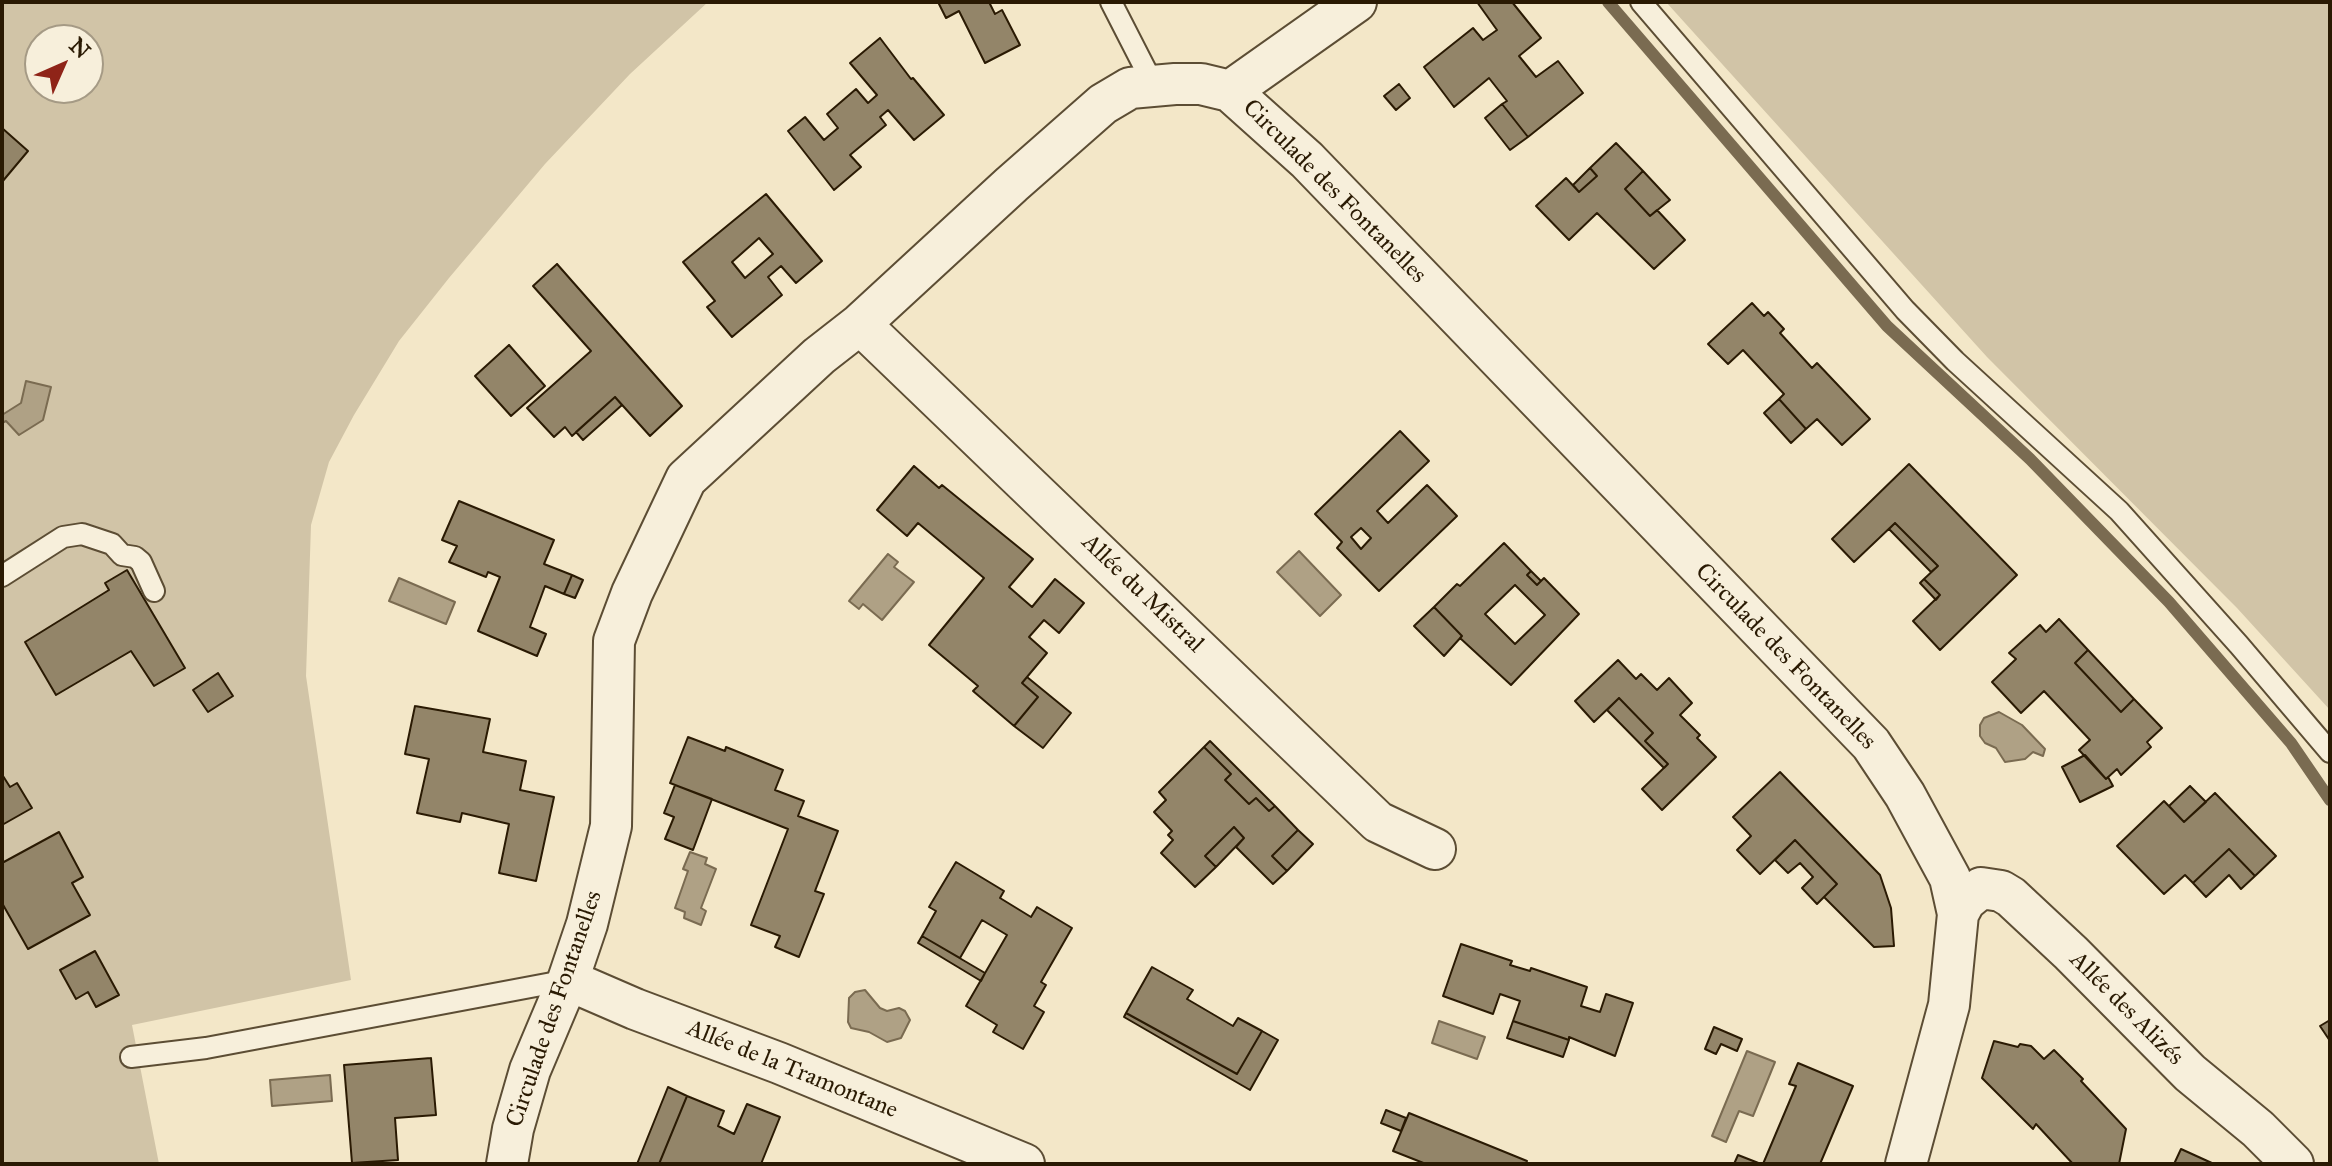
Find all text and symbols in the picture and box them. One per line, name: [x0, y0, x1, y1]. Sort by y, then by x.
north arrow: [24, 24, 104, 104]
text: N: [64, 32, 96, 64]
street label: Circulade des Fontanelles: [1236, 94, 1432, 290]
street label: Allée du Mistral: [1075, 529, 1209, 659]
street label: Circulade des Fontanelles: [1688, 558, 1882, 756]
street label: Circulade des Fontanelles: [501, 887, 609, 1131]
street label: Allée des Alizés: [2063, 946, 2189, 1072]
street label: Allée de la Tramontane: [682, 1014, 902, 1126]

